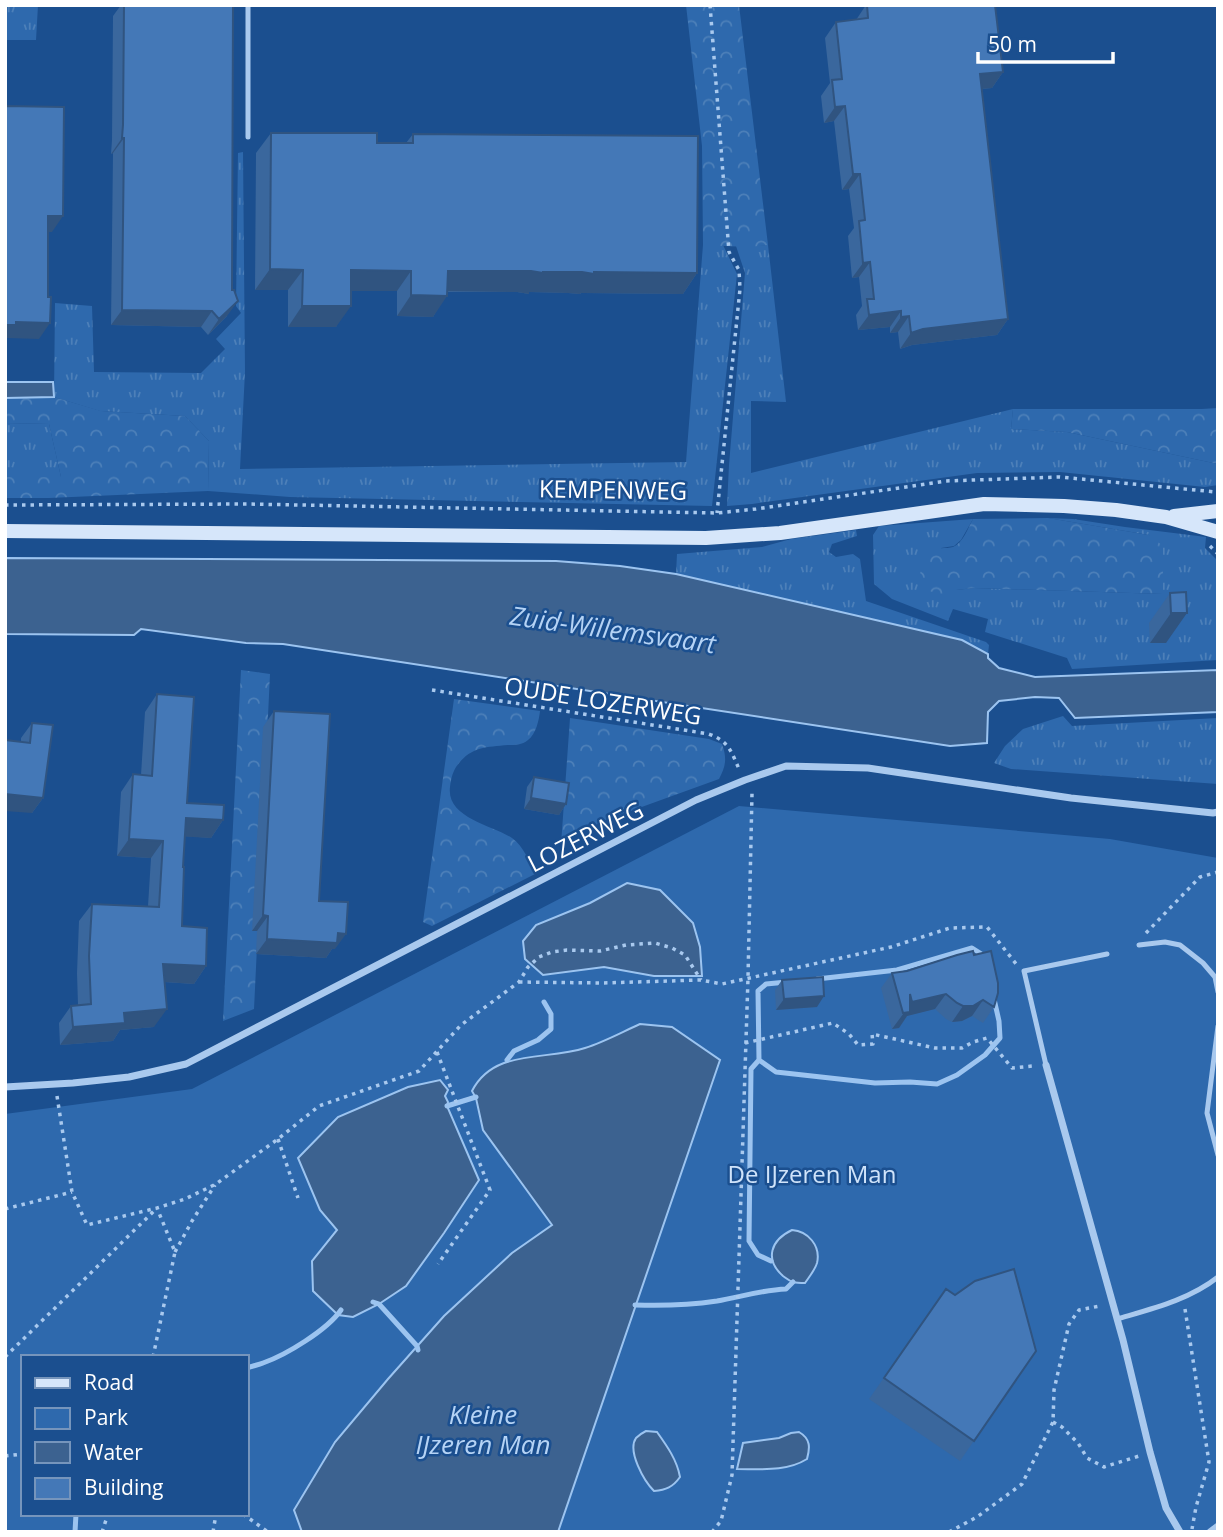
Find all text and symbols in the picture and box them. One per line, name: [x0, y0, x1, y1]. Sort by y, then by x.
scale bar: [978, 21, 1113, 65]
text: 50 m: [988, 30, 1037, 58]
street label: KEMPENWEG: [539, 471, 687, 507]
water label: Zuid-Willemsvaart: [507, 597, 720, 661]
street label: OUDE LOZERWEG: [502, 668, 704, 732]
street label: LOZERWEG: [521, 793, 649, 879]
park label: De IJzeren Man: [728, 1157, 896, 1190]
legend: [21, 1355, 248, 1516]
text: Road: [84, 1368, 134, 1396]
water label: Kleine IJzeren Man: [416, 1396, 550, 1462]
text: Park: [84, 1403, 128, 1431]
text: Water: [84, 1438, 143, 1466]
text: Building: [84, 1473, 163, 1501]

